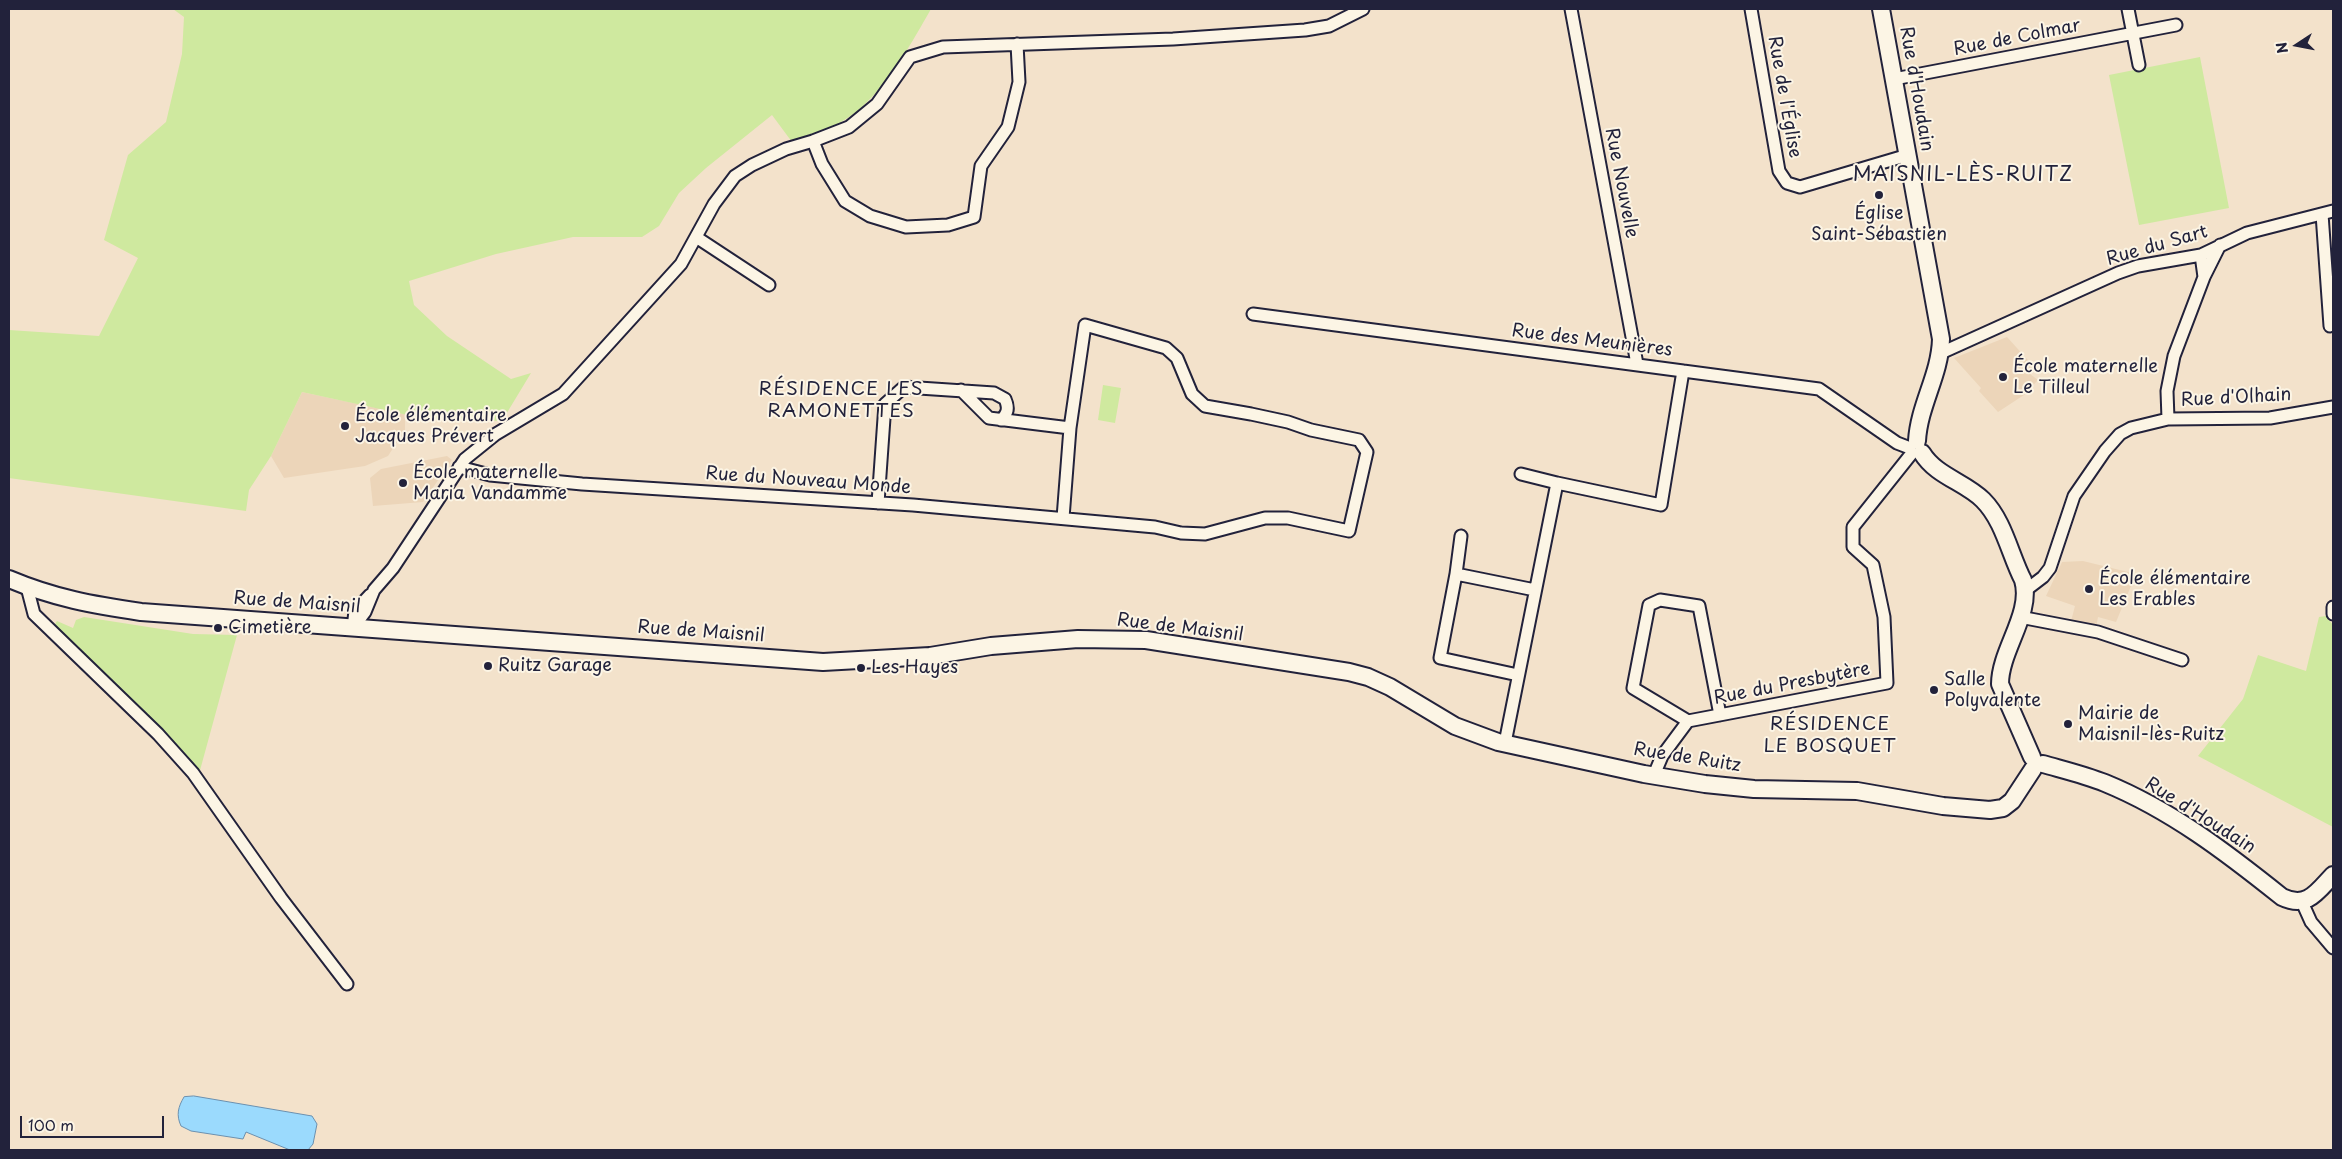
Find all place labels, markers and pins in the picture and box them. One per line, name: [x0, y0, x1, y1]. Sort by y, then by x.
marker: Église Saint-Sébastien: [1873, 189, 1885, 201]
place label: Église Saint-Sébastien: [1811, 203, 1947, 245]
place label: École maternelle Le Tilleul: [2013, 356, 2158, 398]
marker: École maternelle Le Tilleul: [1997, 371, 2009, 383]
place label: École élémentaire Jacques Prévert: [355, 405, 507, 448]
marker: École élémentaire Jacques Prévert: [339, 420, 351, 432]
place label: École maternelle Maria Vandamme: [413, 462, 567, 504]
marker: École maternelle Maria Vandamme: [397, 477, 409, 489]
place label: École élémentaire Les Erables: [2099, 568, 2251, 610]
marker: École élémentaire Les Erables: [2083, 583, 2095, 595]
place label: Cimetière: [228, 617, 312, 639]
marker: Cimetière: [212, 622, 224, 634]
place label: Ruitz Garage: [498, 655, 612, 677]
place label: Les Hayes: [871, 657, 958, 679]
marker: Ruitz Garage: [482, 660, 494, 672]
marker: Les Hayes: [855, 662, 867, 674]
place label: Salle Polyvalente: [1944, 669, 2041, 712]
marker: Salle Polyvalente: [1928, 684, 1940, 696]
place label: Mairie de Maisnil-lès-Ruitz: [2078, 703, 2224, 746]
marker: Mairie de Maisnil-lès-Ruitz: [2062, 718, 2074, 730]

